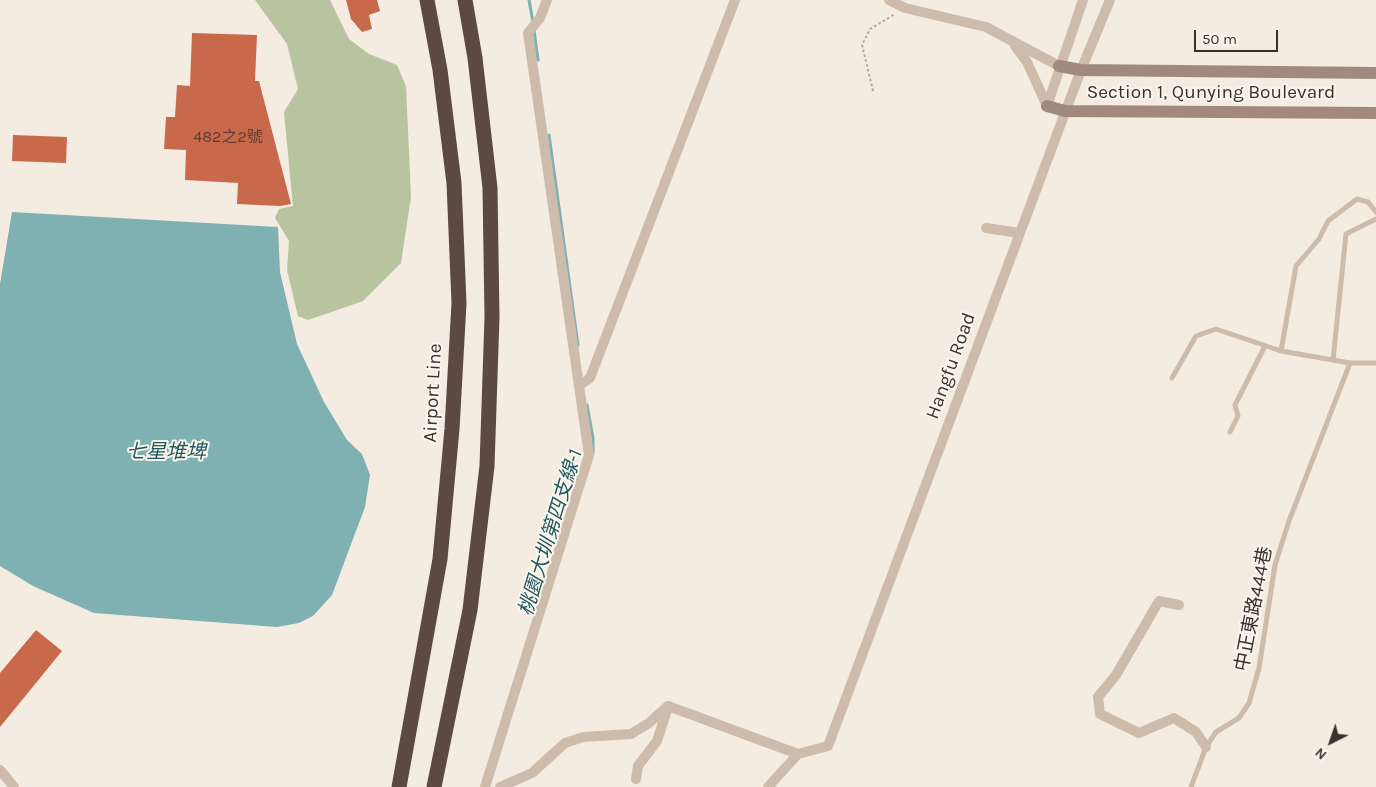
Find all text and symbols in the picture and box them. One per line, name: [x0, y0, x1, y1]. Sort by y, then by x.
scale bar: [1196, 20, 1280, 52]
text: 50 m: [1202, 30, 1237, 48]
street label: Section 1, Qunying Boulevard: [1087, 82, 1335, 104]
house number: 482之2號: [193, 127, 263, 147]
street label: Hangfu Road: [921, 310, 981, 422]
street label: Airport Line: [419, 343, 447, 443]
water label: 七星堆埤: [126, 440, 206, 464]
water label: 桃園大圳第四支線-1: [514, 447, 588, 619]
street label: 中正東路444巷: [1231, 545, 1277, 673]
north arrow: [1306, 717, 1356, 767]
text: N: [1311, 744, 1330, 763]

